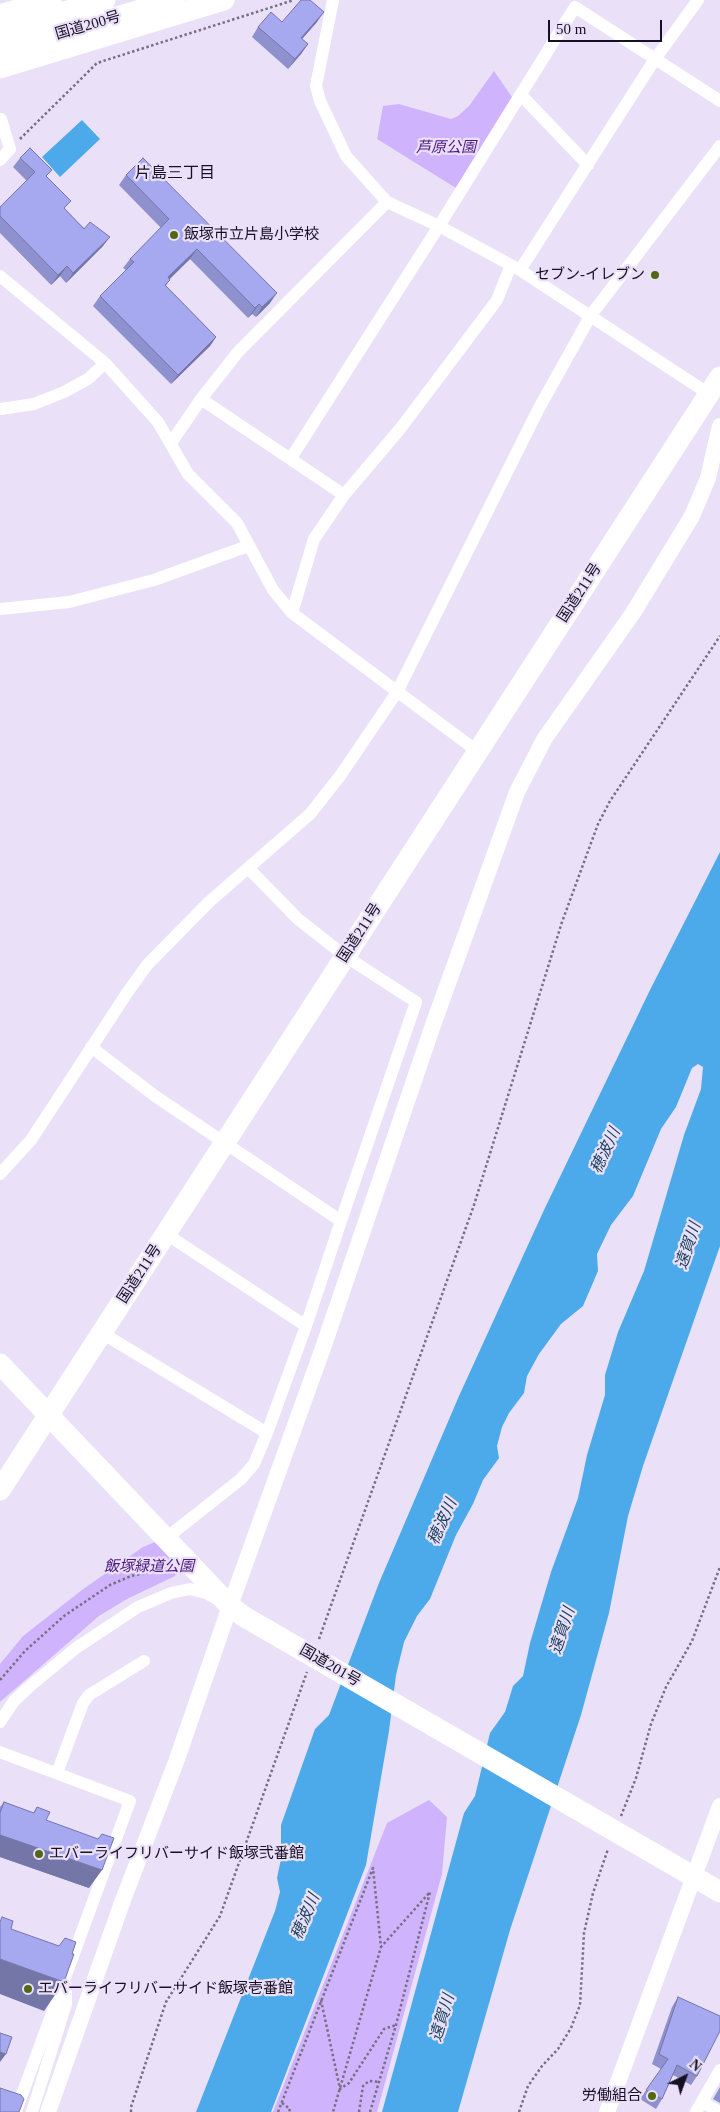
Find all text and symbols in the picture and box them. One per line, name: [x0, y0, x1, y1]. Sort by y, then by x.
street label: 国道200号: [53, 8, 123, 44]
scale bar: [550, 10, 664, 42]
text: 50 m: [556, 21, 586, 37]
park label: 芦原公園: [416, 139, 476, 157]
district label: 片島三丁目: [135, 164, 215, 184]
place label: 飯塚市立片島小学校: [184, 226, 319, 244]
marker: 飯塚市立片島小学校: [168, 229, 180, 241]
place label: セブン-イレブン: [535, 266, 645, 284]
marker: セブン-イレブン: [649, 269, 661, 281]
street label: 国道211号: [554, 560, 606, 626]
street label: 国道211号: [334, 900, 386, 966]
water label: 穂波川: [587, 1125, 625, 1177]
water label: 遠賀川: [672, 1220, 706, 1272]
street label: 国道211号: [114, 1241, 166, 1307]
water label: 穂波川: [424, 1496, 462, 1548]
park label: 飯塚緑道公園: [104, 1558, 194, 1576]
water label: 遠賀川: [546, 1605, 580, 1657]
street label: 国道201号: [296, 1641, 364, 1691]
place label: エバーライフリバーサイド飯塚弐番館: [49, 1845, 304, 1863]
marker: エバーライフリバーサイド飯塚弐番館: [33, 1848, 45, 1860]
water label: 穂波川: [288, 1891, 324, 1943]
place label: エバーライフリバーサイド飯塚壱番館: [38, 1980, 293, 1998]
marker: エバーライフリバーサイド飯塚壱番館: [22, 1983, 34, 1995]
water label: 遠賀川: [427, 1992, 459, 2044]
north arrow: [660, 2052, 710, 2102]
text: N: [687, 2057, 704, 2074]
place label: 労働組合: [582, 2087, 642, 2105]
marker: 労働組合: [646, 2090, 658, 2102]

